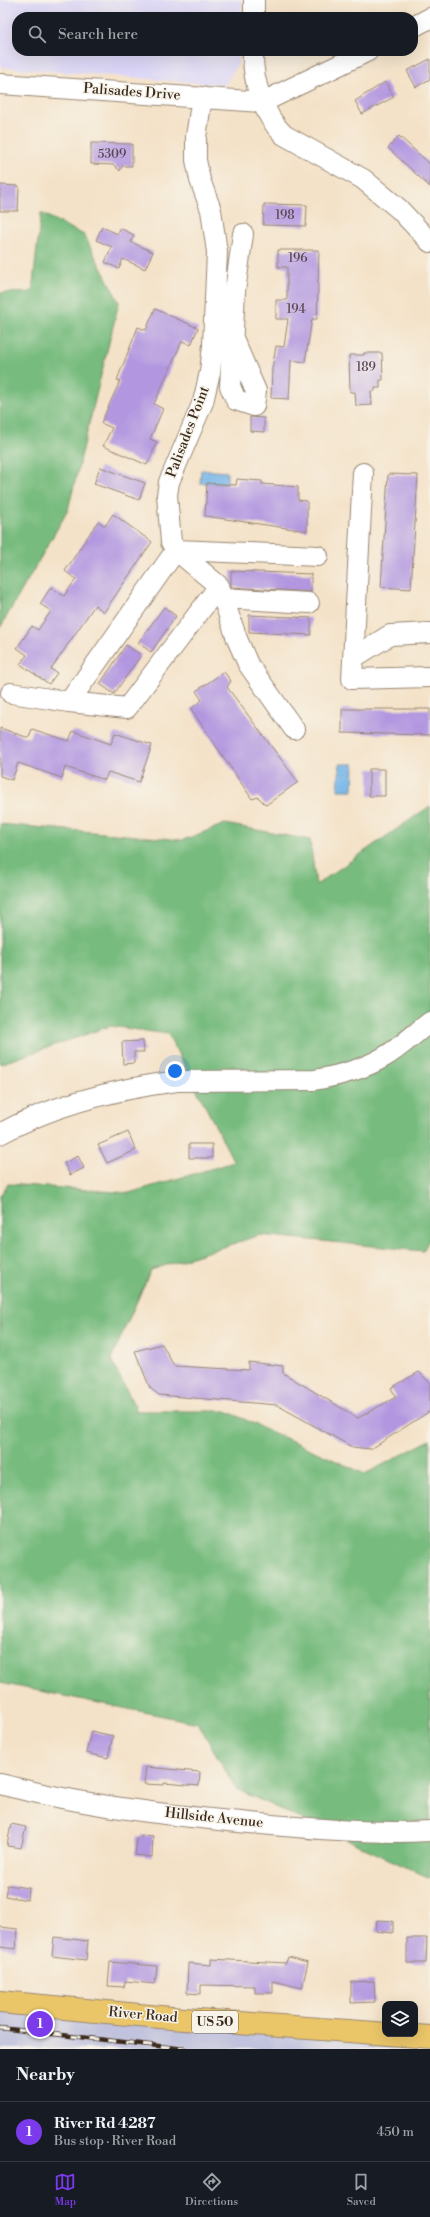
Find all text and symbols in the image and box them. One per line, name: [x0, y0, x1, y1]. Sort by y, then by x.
search box: [12, 12, 418, 56]
icon: search: [26, 23, 48, 45]
text: Search here: [58, 25, 138, 44]
street label: Palisades Drive: [83, 80, 181, 104]
house number: 5309: [98, 147, 126, 162]
house number: 198: [275, 208, 295, 223]
house number: 196: [288, 251, 308, 266]
house number: 194: [286, 302, 306, 317]
house number: 189: [356, 360, 376, 375]
street label: Palisades Point: [162, 384, 214, 480]
your location: [165, 1061, 185, 1081]
street label: Hillside Avenue: [164, 1804, 264, 1832]
map controls: [382, 2001, 418, 2037]
button: layers: [382, 2001, 418, 2037]
street label: River Road: [108, 2003, 178, 2027]
pin: 1: [27, 2009, 53, 2039]
road number: US 50: [192, 2011, 238, 2033]
text: Nearby: [16, 2064, 75, 2086]
text: River Rd 4287: [54, 2114, 156, 2133]
text: 1: [26, 2124, 32, 2140]
text: 450 m: [376, 2124, 414, 2140]
text: Bus stop · River Road: [54, 2133, 176, 2149]
tab: Map: [54, 2171, 76, 2209]
tab: Directions: [185, 2171, 238, 2209]
tab: Saved: [347, 2171, 376, 2209]

